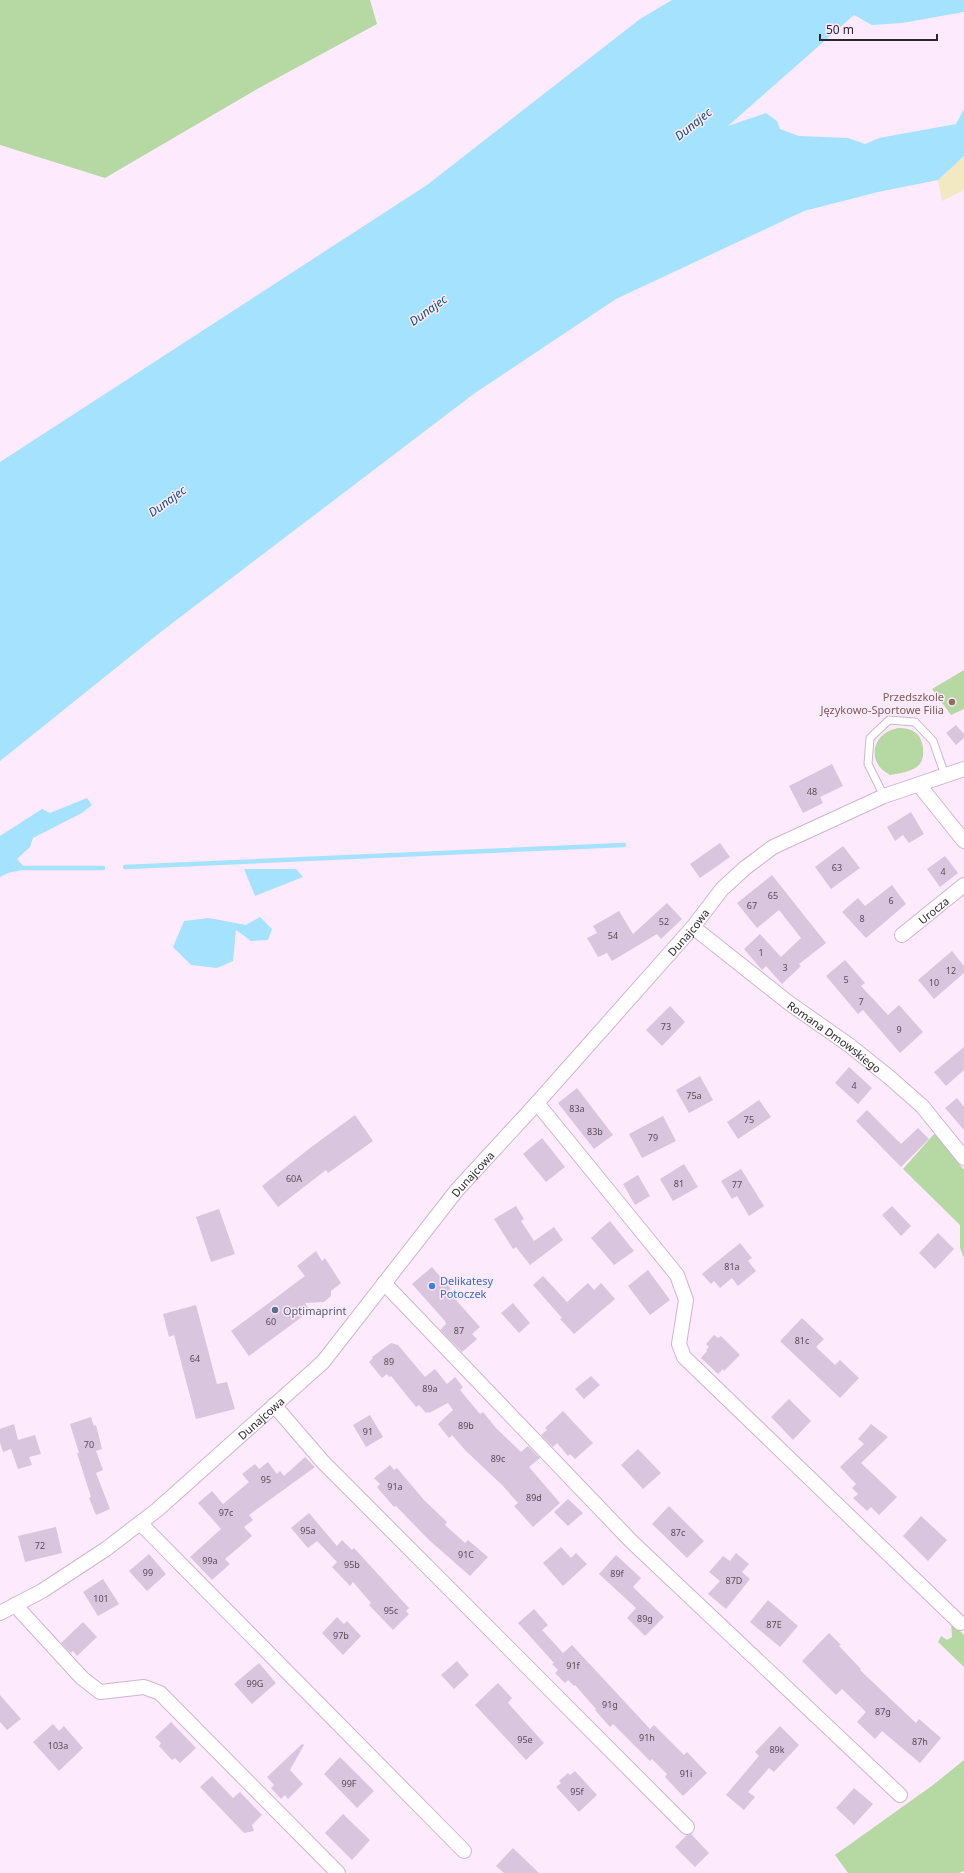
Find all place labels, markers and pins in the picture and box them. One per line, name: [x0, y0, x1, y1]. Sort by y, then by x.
place label: Przedszkole Językowo-Sportowe Filia: [819, 689, 944, 717]
marker: Przedszkole Językowo-Sportowe Filia: [947, 697, 957, 707]
place label: Delikatesy Potoczek: [440, 1273, 493, 1301]
marker: Delikatesy Potoczek: [427, 1281, 437, 1291]
place label: Optimaprint: [283, 1303, 347, 1318]
marker: Optimaprint: [270, 1305, 280, 1315]

